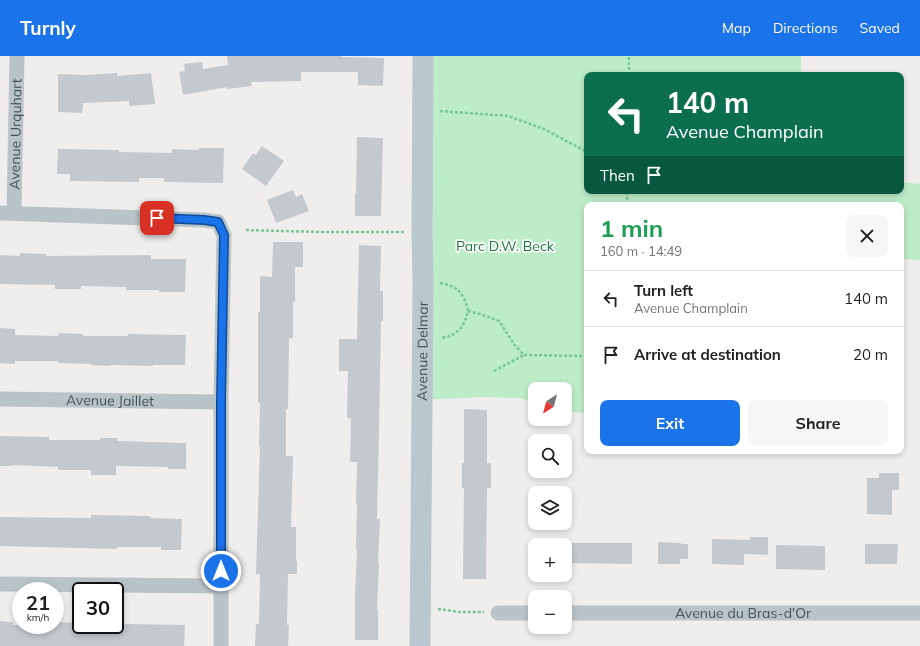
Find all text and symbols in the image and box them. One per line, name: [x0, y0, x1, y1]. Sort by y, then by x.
text: Turnly: [20, 16, 76, 40]
text: Map: [722, 19, 751, 37]
text: Directions: [773, 19, 838, 37]
text: Saved: [860, 19, 900, 37]
street label: Avenue Urquhart: [5, 78, 26, 190]
text: 140 m: [666, 85, 749, 120]
icon: left: [600, 88, 652, 140]
text: Avenue Champlain: [666, 120, 824, 143]
icon: arrive: [643, 164, 665, 186]
text: Then: [600, 166, 635, 185]
pin: [140, 201, 174, 235]
icon: arrive: [146, 207, 168, 229]
text: 1 min: [600, 213, 663, 243]
button: close: [846, 215, 888, 257]
park label: Parc D.W. Beck: [456, 237, 555, 255]
text: 160 m · 14:49: [600, 243, 682, 259]
text: Turn left: [634, 281, 693, 300]
icon: left: [600, 288, 622, 310]
text: 140 m: [844, 289, 888, 308]
street label: Avenue Delmar: [413, 300, 432, 401]
text: Avenue Champlain: [634, 300, 748, 316]
icon: arrive: [600, 344, 622, 366]
text: Arrive at destination: [634, 345, 781, 364]
text: 20 m: [853, 345, 888, 364]
north arrow: [528, 382, 572, 426]
map controls: [528, 382, 572, 634]
street label: Avenue Jaillet: [66, 391, 154, 410]
button: Exit: [600, 400, 740, 446]
button: Share: [748, 400, 888, 446]
button: search: [528, 434, 572, 478]
button: layers: [528, 486, 572, 530]
button: +: [528, 538, 572, 582]
position arrow: [200, 550, 242, 592]
speed limit sign: 30: [72, 582, 124, 634]
text: 21: [26, 590, 50, 615]
button: −: [528, 590, 572, 634]
street label: Avenue du Bras-d'Or: [675, 604, 812, 622]
text: km/h: [27, 611, 49, 624]

